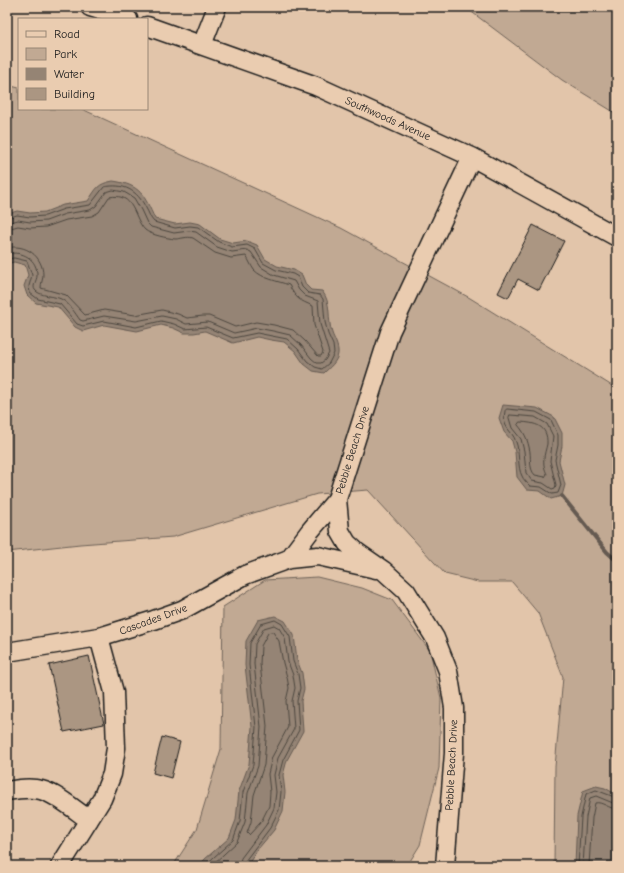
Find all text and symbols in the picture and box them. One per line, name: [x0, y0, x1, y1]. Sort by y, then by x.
legend: [18, 18, 148, 110]
text: Road: [54, 27, 80, 41]
text: Park: [54, 47, 77, 61]
text: Water: [54, 67, 84, 81]
text: Building: [54, 87, 95, 101]
street label: Southwoods Avenue: [343, 94, 433, 143]
street label: Pebble Beach Drive: [333, 404, 372, 496]
street label: Cascades Drive: [117, 601, 189, 638]
street label: Pebble Beach Drive: [443, 719, 460, 811]

